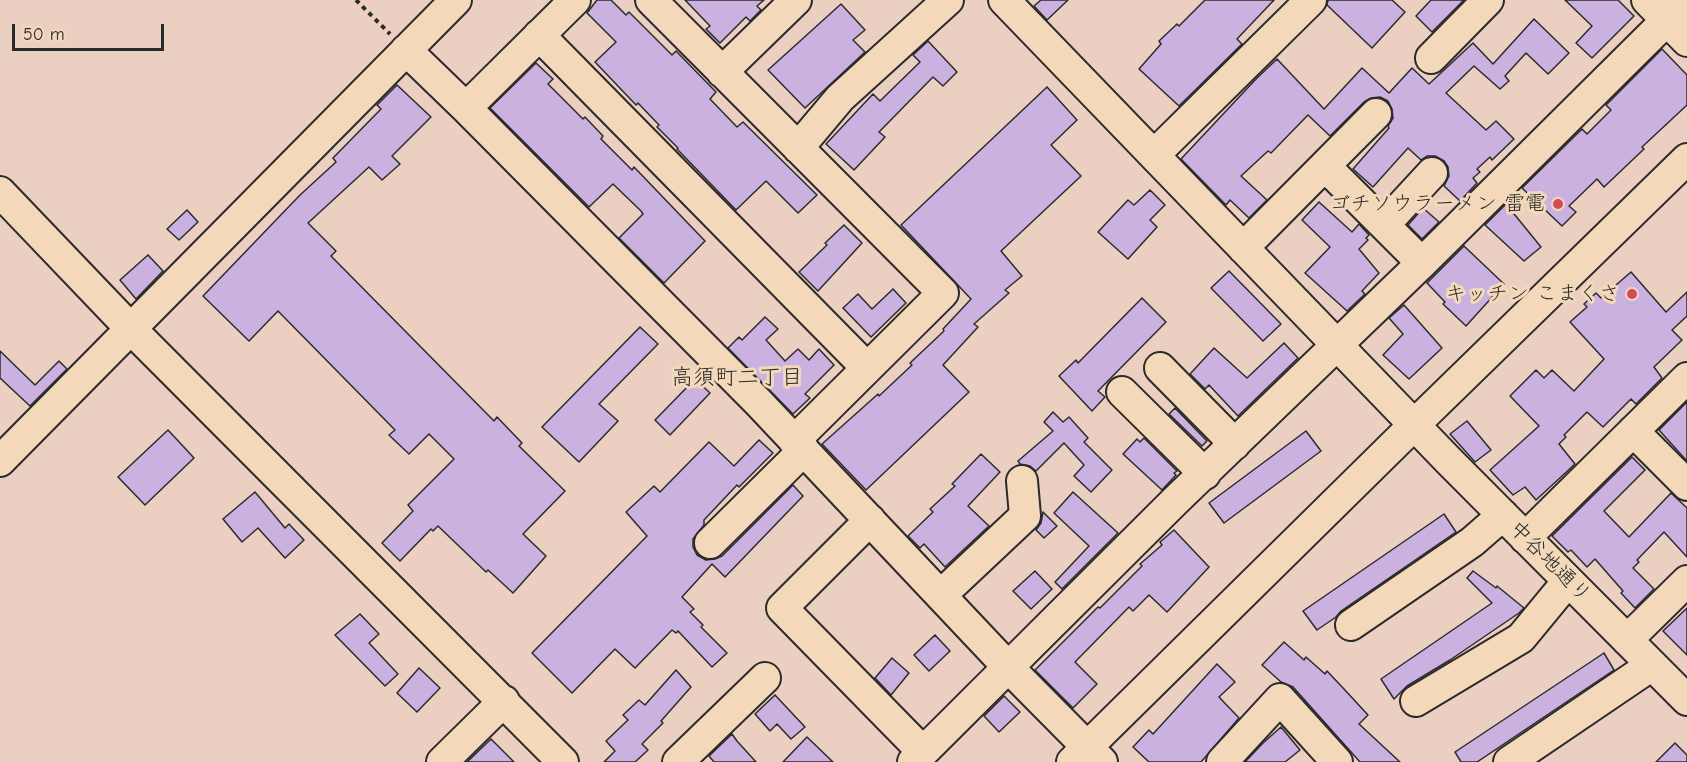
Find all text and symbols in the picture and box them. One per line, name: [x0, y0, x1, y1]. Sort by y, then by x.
scale bar: [15, 12, 166, 50]
text: 50 m: [23, 24, 65, 45]
place label: ゴチソウラーメン 雷電: [1329, 191, 1546, 217]
marker: ゴチソウラーメン 雷電: [1551, 197, 1565, 211]
place label: キッチン こまくさ: [1445, 281, 1620, 307]
marker: キッチン こまくさ: [1625, 287, 1639, 301]
district label: 高須町二丁目: [671, 365, 803, 391]
street label: 中谷地通り: [1504, 516, 1596, 608]

